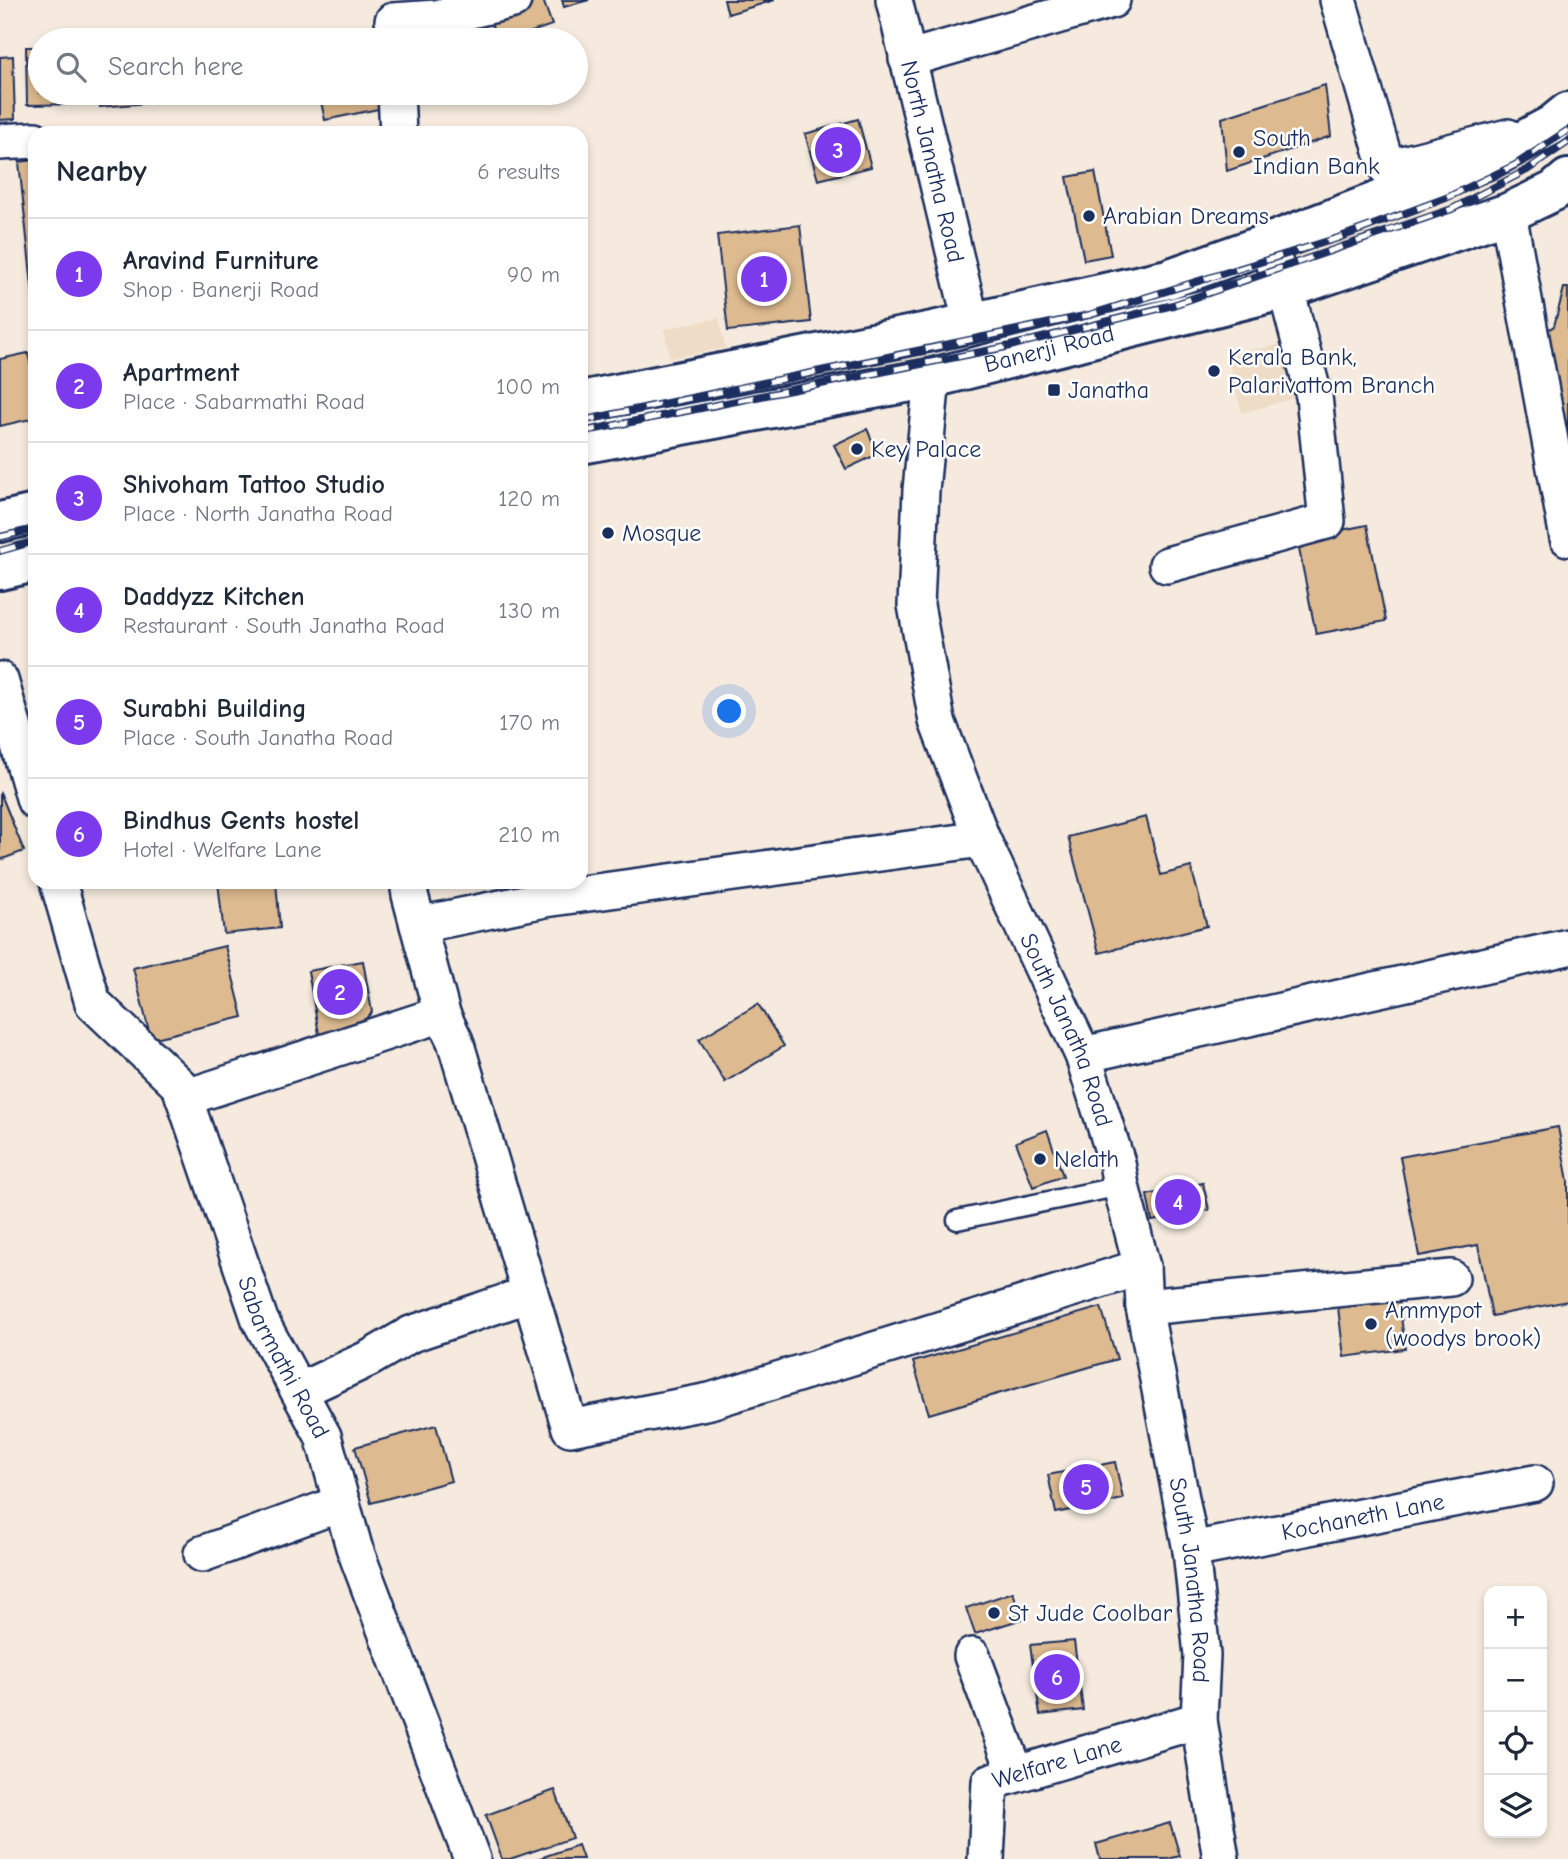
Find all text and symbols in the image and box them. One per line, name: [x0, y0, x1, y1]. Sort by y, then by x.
search box: [28, 28, 588, 105]
icon: search: [52, 48, 90, 86]
text: Search here: [108, 52, 243, 82]
street label: North Janatha Road: [895, 58, 970, 265]
pin: 3: [815, 124, 861, 176]
place label: South Indian Bank: [1253, 124, 1380, 180]
marker: South Indian Bank: [1231, 144, 1247, 160]
text: Nearby: [56, 154, 147, 189]
text: 6 results: [477, 158, 560, 185]
place label: Arabian Dreams: [1103, 202, 1269, 230]
marker: Arabian Dreams: [1081, 208, 1097, 224]
text: Aravind Furniture: [123, 246, 319, 276]
pin: 1: [741, 253, 787, 305]
text: 1: [74, 261, 84, 288]
text: 90 m: [507, 261, 560, 288]
text: Shop · Banerji Road: [123, 276, 319, 303]
street label: Banerji Road: [981, 319, 1117, 378]
place label: Kerala Bank, Palarivattom Branch: [1228, 343, 1435, 399]
text: Apartment: [123, 358, 239, 388]
marker: Kerala Bank, Palarivattom Branch: [1206, 363, 1222, 379]
text: 2: [73, 373, 85, 400]
text: 100 m: [496, 373, 560, 400]
place label: Janatha: [1068, 376, 1149, 404]
marker: Janatha: [1046, 382, 1062, 398]
text: Place · Sabarmathi Road: [123, 388, 365, 415]
place label: Key Palace: [871, 435, 981, 463]
marker: Key Palace: [849, 441, 865, 457]
text: Shivoham Tattoo Studio: [123, 470, 385, 500]
text: 3: [73, 485, 85, 512]
text: 120 m: [498, 485, 560, 512]
text: Place · North Janatha Road: [123, 500, 393, 527]
place label: Mosque: [622, 519, 701, 547]
marker: Mosque: [600, 525, 616, 541]
text: Daddyzz Kitchen: [123, 582, 305, 612]
text: 4: [74, 597, 84, 624]
text: 130 m: [499, 597, 560, 624]
text: Restaurant · South Janatha Road: [123, 612, 445, 639]
text: Surabhi Building: [123, 694, 307, 724]
your location: [712, 694, 746, 728]
text: 5: [73, 709, 85, 736]
text: 170 m: [499, 709, 560, 736]
text: Place · South Janatha Road: [123, 724, 393, 751]
text: Bindhus Gents hostel: [123, 806, 360, 836]
text: 6: [73, 821, 85, 848]
text: 210 m: [498, 821, 560, 848]
text: Hotel · Welfare Lane: [123, 836, 321, 863]
street label: South Janatha Road: [1014, 929, 1119, 1130]
pin: 2: [317, 966, 363, 1018]
place label: Nelath: [1054, 1145, 1119, 1173]
marker: Nelath: [1032, 1151, 1048, 1167]
pin: 4: [1155, 1176, 1201, 1228]
street label: Sabarmathi Road: [232, 1273, 335, 1443]
place label: Ammypot (woodys brook): [1385, 1296, 1541, 1352]
marker: Ammypot (woodys brook): [1363, 1316, 1379, 1332]
pin: 5: [1063, 1461, 1109, 1513]
street label: South Janatha Road: [1163, 1475, 1216, 1684]
street label: Kochaneth Lane: [1279, 1487, 1447, 1546]
map controls: [1484, 1586, 1547, 1838]
button: +: [1484, 1586, 1547, 1649]
place label: St Jude Coolbar: [1008, 1599, 1173, 1627]
marker: St Jude Coolbar: [986, 1605, 1002, 1621]
button: −: [1484, 1649, 1547, 1712]
pin: 6: [1034, 1651, 1080, 1703]
button: locate: [1484, 1712, 1547, 1775]
street label: Welfare Lane: [989, 1730, 1125, 1795]
button: layers: [1484, 1775, 1547, 1838]

